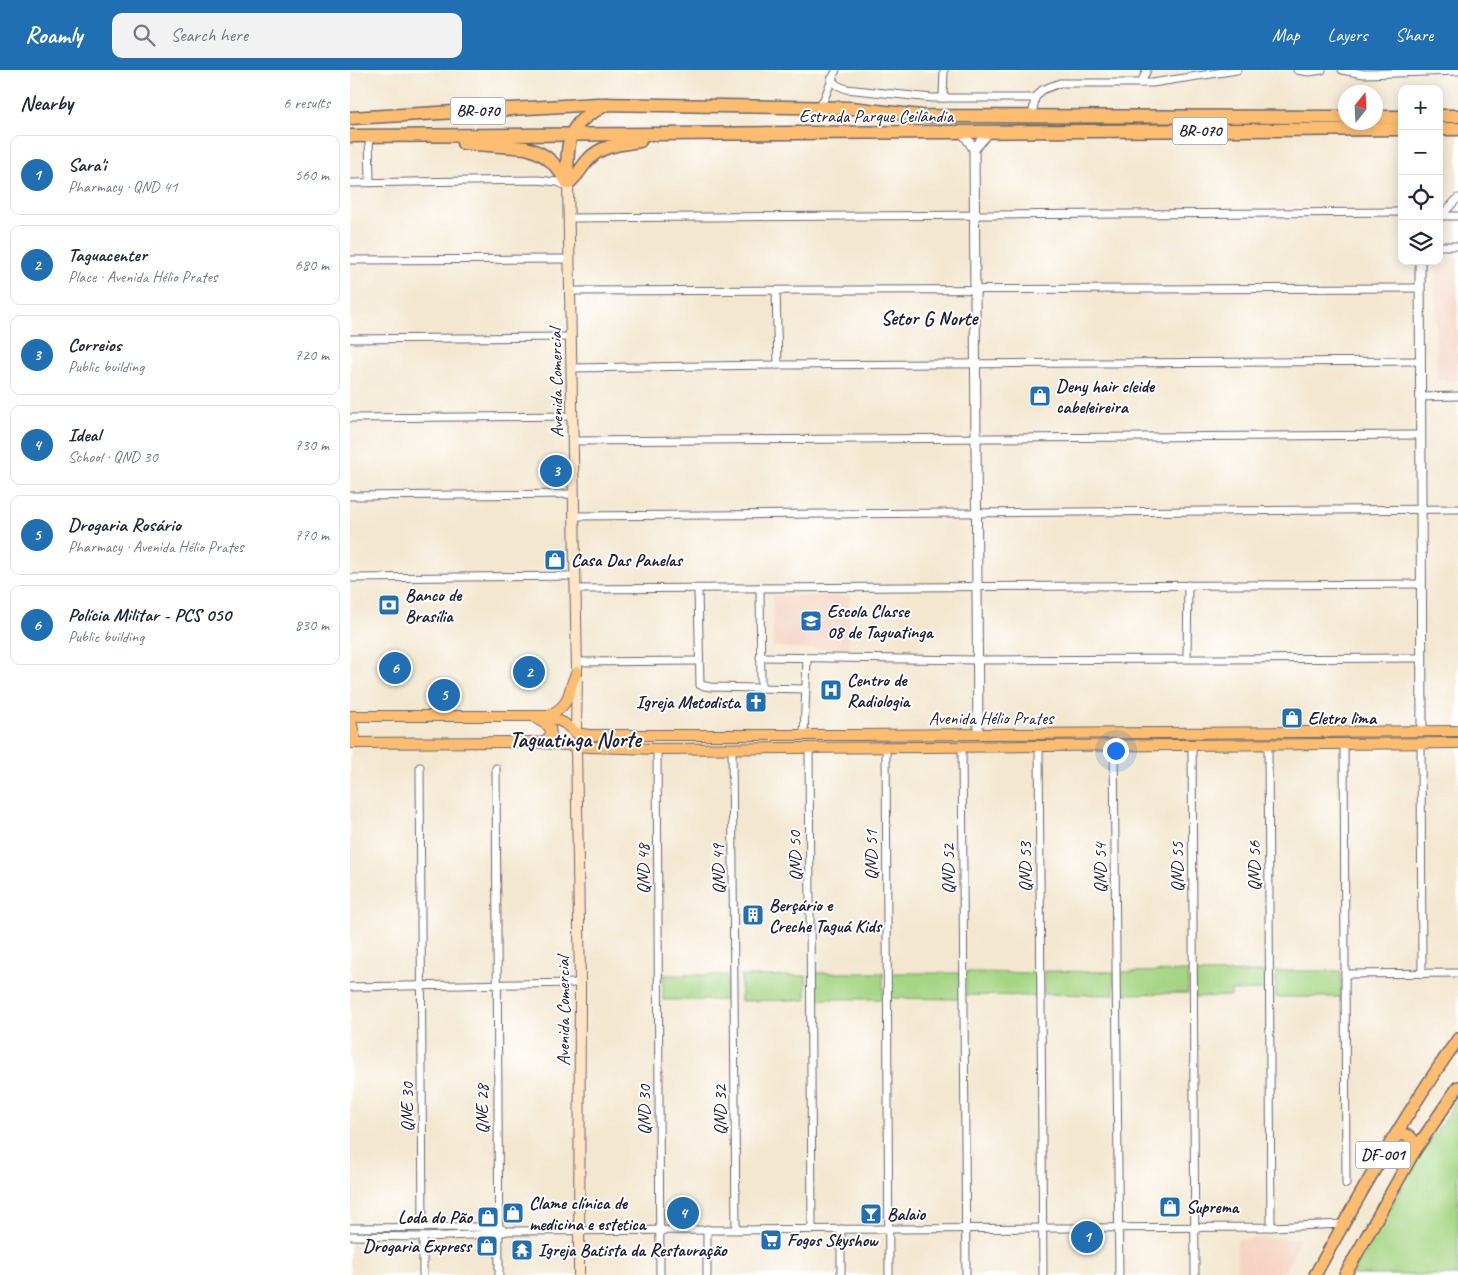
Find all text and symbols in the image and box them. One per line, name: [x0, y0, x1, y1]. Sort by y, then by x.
search box: [112, 13, 462, 58]
text: Roamly: [25, 20, 82, 50]
icon: search: [130, 21, 158, 49]
text: Search here: [170, 23, 248, 47]
text: Map: [1272, 24, 1300, 46]
text: Layers: [1328, 24, 1367, 46]
text: Share: [1395, 24, 1433, 46]
north arrow: [1338, 85, 1383, 130]
map controls: [1398, 85, 1443, 265]
button: +: [1398, 85, 1443, 130]
text: Nearby: [20, 90, 73, 116]
text: 6 results: [283, 93, 330, 113]
road number: BR-070: [450, 97, 506, 124]
street label: Estrada Parque Ceilândia: [799, 105, 955, 127]
road number: BR-070: [1172, 118, 1228, 144]
button: −: [1398, 130, 1443, 175]
text: Sara'i: [68, 153, 106, 177]
text: 1: [33, 165, 41, 185]
text: 560 m: [295, 165, 329, 185]
button: locate: [1398, 175, 1443, 220]
text: Pharmacy · QND 41: [68, 177, 178, 197]
button: layers: [1398, 220, 1443, 265]
text: Taguacenter: [68, 243, 147, 267]
text: 2: [33, 255, 41, 275]
text: 680 m: [295, 255, 329, 275]
text: Place · Avenida Hélio Prates: [68, 267, 217, 287]
district label: Setor G Norte: [881, 306, 979, 331]
street label: Avenida Comercial: [544, 325, 568, 438]
text: Correios: [68, 333, 121, 357]
text: 3: [33, 345, 41, 365]
text: 720 m: [295, 345, 329, 365]
text: Public building: [68, 357, 144, 377]
place label: Deny hair cleide cabeleireira: [1056, 375, 1156, 418]
shop icon: Deny hair cleide cabeleireira: [1028, 384, 1052, 408]
text: Ideal: [68, 423, 101, 447]
text: 4: [33, 435, 41, 455]
text: 730 m: [295, 435, 329, 455]
text: School · QND 30: [68, 447, 158, 467]
pin: 3: [540, 452, 572, 490]
text: Drogaria Rosário: [68, 513, 181, 537]
text: 5: [34, 525, 40, 545]
text: 770 m: [295, 525, 329, 545]
text: Pharmacy · Avenida Hélio Prates: [68, 537, 244, 557]
shop icon: Casa Das Panelas: [543, 548, 567, 572]
place label: Casa Das Panelas: [571, 549, 683, 571]
place label: Banco de Brasília: [405, 584, 463, 627]
bank icon: Banco de Brasília: [377, 593, 401, 617]
place label: Escola Classe 08 de Taguatinga: [827, 600, 934, 643]
text: Polícia Militar - PCS 050: [68, 603, 231, 627]
school or university icon: Escola Classe 08 de Taguatinga: [799, 609, 823, 633]
text: 6: [33, 615, 41, 635]
text: 830 m: [295, 615, 329, 635]
text: Public building: [68, 627, 144, 647]
pin: 6: [379, 649, 411, 687]
pin: 2: [513, 653, 545, 691]
place label: Centro de Radiologia: [847, 669, 911, 712]
pin: 5: [428, 676, 460, 714]
hospital icon: Centro de Radiologia: [819, 678, 843, 702]
church icon: Igreja Metodista: [744, 690, 768, 714]
place label: Igreja Metodista: [636, 691, 741, 713]
shop icon: Eletro lima: [1280, 706, 1304, 730]
street label: Avenida Hélio Prates: [929, 707, 1055, 729]
place label: Eletro lima: [1308, 707, 1378, 729]
district label: Taguatinga Norte: [509, 726, 643, 754]
your location: [1103, 738, 1129, 764]
street label: QND 50: [784, 829, 806, 881]
street label: QND 51: [860, 829, 882, 880]
street label: QND 53: [1014, 840, 1036, 892]
street label: QND 56: [1243, 840, 1265, 891]
street label: QND 54: [1089, 841, 1111, 893]
street label: QND 55: [1166, 841, 1188, 892]
street label: QND 48: [632, 842, 654, 894]
street label: QND 49: [707, 842, 729, 894]
street label: QND 52: [937, 842, 959, 894]
place label: Berçário e Creche Taguá Kids: [769, 894, 883, 937]
building icon: Berçário e Creche Taguá Kids: [741, 903, 765, 927]
street label: Avenida Comercial: [552, 953, 574, 1066]
street label: QNE 30: [396, 1080, 418, 1132]
street label: QNE 28: [471, 1082, 493, 1134]
street label: QND 30: [633, 1083, 655, 1135]
street label: QND 32: [709, 1083, 731, 1135]
road number: DF-001: [1356, 1142, 1410, 1168]
place label: Clame clínica de medicina e estetica: [529, 1192, 647, 1235]
pin: 4: [667, 1194, 699, 1232]
shop icon: Suprema: [1158, 1195, 1182, 1219]
place label: Suprema: [1186, 1196, 1240, 1218]
shop icon: Clame clínica de medicina e estetica: [501, 1201, 525, 1225]
bar icon: Balaio: [859, 1202, 883, 1226]
place label: Balaio: [887, 1203, 927, 1225]
shop icon: Loda do Pão: [476, 1205, 500, 1229]
place label: Loda do Pão: [398, 1206, 473, 1228]
pin: 1: [1071, 1218, 1103, 1256]
supermarket icon: Fogos Skyshow: [759, 1228, 783, 1252]
place label: Fogos Skyshow: [787, 1229, 879, 1251]
shop icon: Drogaria Express: [475, 1234, 499, 1258]
place label: Drogaria Express: [363, 1235, 473, 1257]
temple icon: Igreja Batista da Restauração: [510, 1238, 534, 1262]
place label: Igreja Batista da Restauração: [538, 1239, 728, 1261]

